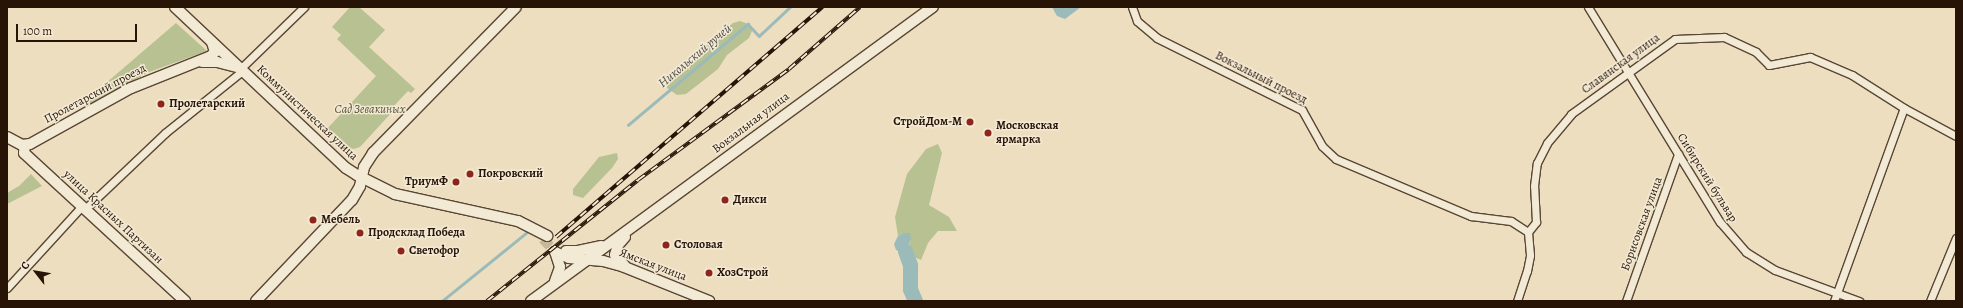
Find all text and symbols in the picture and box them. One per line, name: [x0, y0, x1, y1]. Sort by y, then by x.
scale bar: [18, 16, 139, 42]
water label: Никольский ручей: [655, 21, 735, 91]
text: 100 m: [23, 23, 52, 39]
street label: Славянская улица: [1579, 31, 1663, 97]
street label: Вокзальный проезд: [1213, 49, 1309, 107]
street label: Пролетарский проезд: [42, 61, 148, 127]
street label: Коммунистическая улица: [253, 62, 361, 164]
street label: Вокзальная улица: [710, 89, 792, 157]
place label: Пролетарский: [169, 97, 245, 111]
marker: Пролетарский: [156, 99, 166, 109]
park label: Сад Зевакиных: [334, 103, 406, 117]
place label: СтройДом-М: [893, 115, 962, 129]
marker: СтройДом-М: [965, 117, 975, 127]
place label: Московская ярмарка: [996, 119, 1059, 147]
marker: Московская ярмарка: [983, 128, 993, 138]
street label: Сибирский бульвар: [1674, 131, 1740, 225]
street label: улица Красных Партизан: [60, 167, 166, 267]
place label: Покровский: [478, 167, 543, 181]
marker: Покровский: [465, 169, 475, 179]
place label: ТриумФ: [405, 175, 448, 189]
street label: Борисовская улица: [1618, 175, 1666, 273]
marker: ТриумФ: [451, 177, 461, 187]
place label: Дикси: [733, 193, 767, 207]
marker: Дикси: [720, 195, 730, 205]
place label: Мебель: [321, 213, 360, 227]
marker: Мебель: [308, 215, 318, 225]
place label: Продсклад Победа: [368, 226, 465, 240]
marker: Продсклад Победа: [355, 228, 365, 238]
place label: Столовая: [674, 238, 723, 252]
marker: Столовая: [661, 240, 671, 250]
place label: Светофор: [409, 244, 460, 258]
marker: Светофор: [396, 246, 406, 256]
street label: Ямская улица: [617, 246, 689, 284]
north arrow: [16, 252, 56, 292]
text: С: [17, 259, 33, 272]
place label: ХозСтрой: [717, 266, 768, 280]
marker: ХозСтрой: [704, 268, 714, 278]

